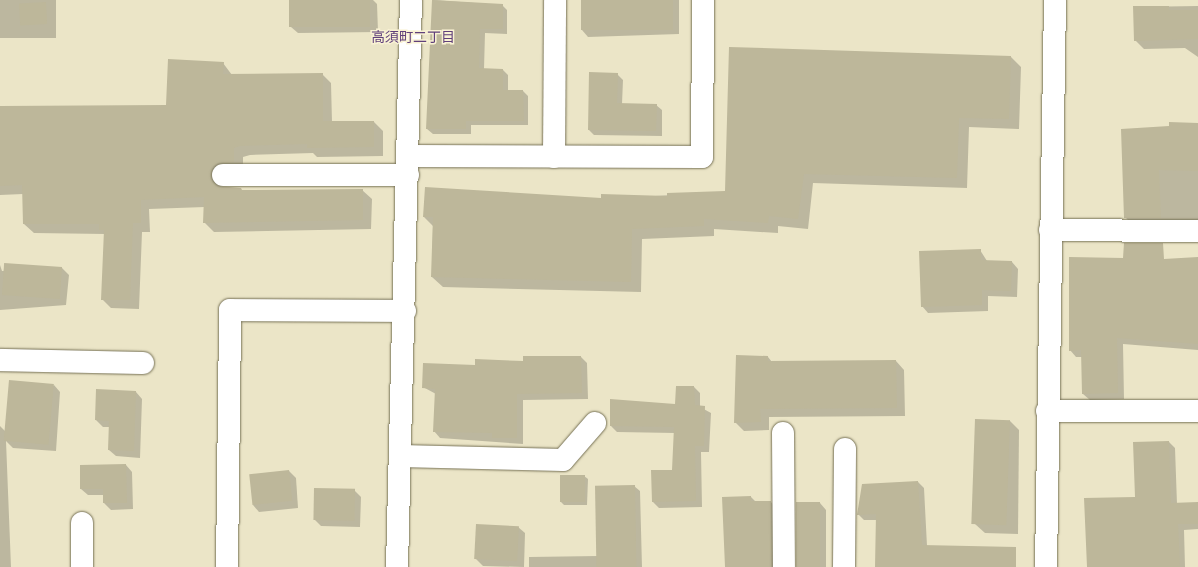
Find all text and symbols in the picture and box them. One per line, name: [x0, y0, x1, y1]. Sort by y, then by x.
district label: 高須町二丁目: [371, 29, 455, 45]

